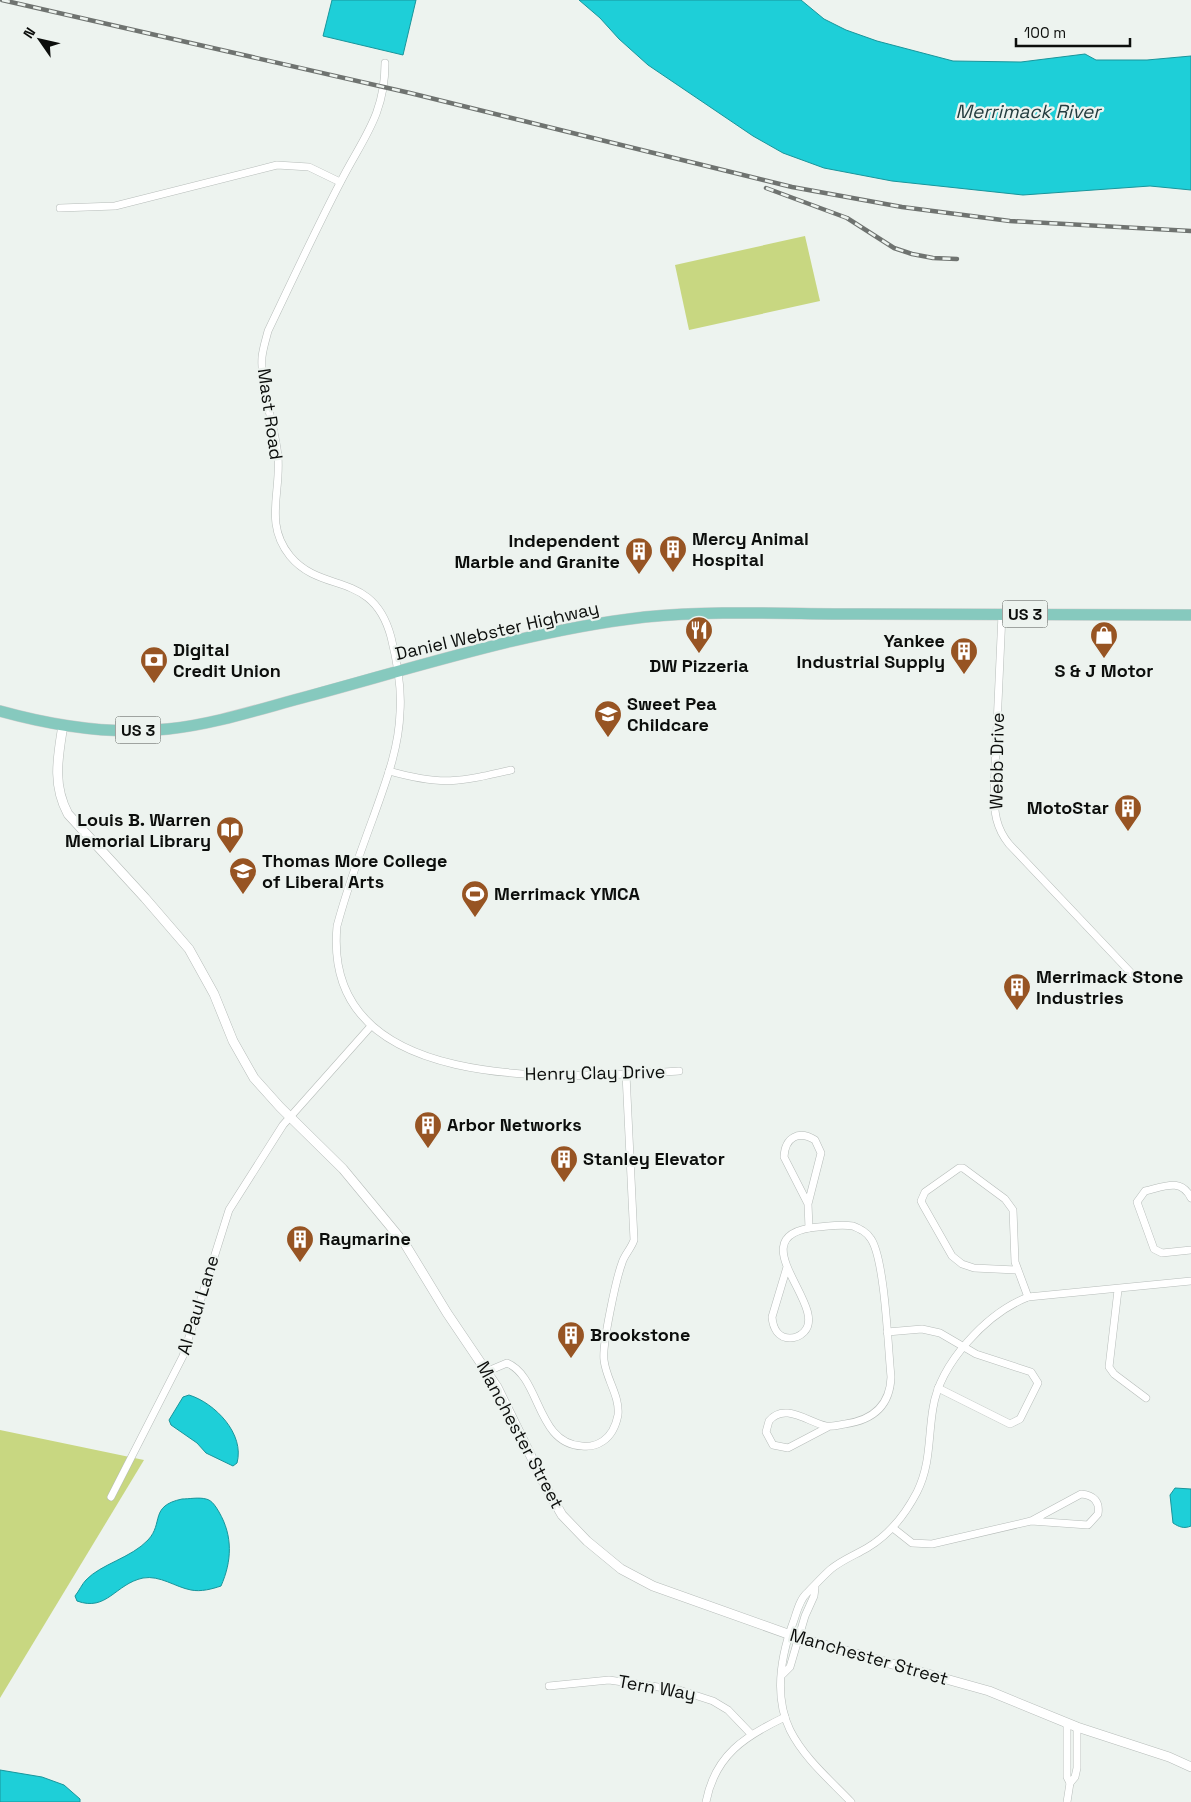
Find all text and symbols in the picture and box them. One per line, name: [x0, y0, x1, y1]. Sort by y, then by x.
north arrow: [15, 15, 65, 65]
scale bar: [1016, 15, 1130, 47]
text: 100 m: [1024, 23, 1066, 42]
text: N: [19, 24, 39, 42]
water label: Merrimack River: [955, 99, 1102, 124]
street label: Mast Road: [253, 367, 288, 461]
place label: Mercy Animal Hospital: [692, 527, 809, 571]
place label: Independent Marble and Granite: [454, 529, 620, 573]
building icon: Mercy Animal Hospital: [658, 534, 688, 573]
building icon: Independent Marble and Granite: [624, 536, 654, 575]
street label: Daniel Webster Highway: [393, 596, 601, 665]
road number: US 3: [1002, 600, 1048, 628]
restaurant icon: DW Pizzeria: [684, 615, 714, 654]
shop icon: S & J Motor: [1089, 620, 1119, 659]
place label: Yankee Industrial Supply: [797, 629, 945, 673]
building icon: Yankee Industrial Supply: [949, 636, 979, 675]
place label: Digital Credit Union: [173, 638, 281, 682]
bank icon: Digital Credit Union: [139, 645, 169, 684]
place label: DW Pizzeria: [649, 654, 749, 677]
place label: S & J Motor: [1055, 659, 1153, 682]
place label: Sweet Pea Childcare: [627, 692, 717, 736]
school or university icon: Sweet Pea Childcare: [593, 699, 623, 738]
street label: Webb Drive: [984, 712, 1009, 810]
road number: US 3: [116, 716, 160, 744]
building icon: MotoStar: [1113, 793, 1143, 832]
place label: MotoStar: [1027, 796, 1109, 819]
place label: Louis B. Warren Memorial Library: [65, 808, 211, 852]
library icon: Louis B. Warren Memorial Library: [215, 815, 245, 854]
place label: Thomas More College of Liberal Arts: [262, 849, 448, 893]
school or university icon: Thomas More College of Liberal Arts: [228, 856, 258, 895]
sports icon: Merrimack YMCA: [460, 879, 490, 918]
place label: Merrimack YMCA: [494, 882, 641, 905]
place label: Merrimack Stone Industries: [1036, 965, 1183, 1009]
building icon: Merrimack Stone Industries: [1002, 972, 1032, 1011]
street label: Henry Clay Drive: [524, 1060, 666, 1085]
building icon: Arbor Networks: [413, 1110, 443, 1149]
place label: Arbor Networks: [447, 1113, 582, 1136]
building icon: Stanley Elevator: [549, 1144, 579, 1183]
place label: Stanley Elevator: [583, 1147, 725, 1170]
building icon: Raymarine: [285, 1224, 315, 1263]
place label: Raymarine: [319, 1227, 411, 1250]
street label: Al Paul Lane: [171, 1252, 224, 1357]
building icon: Brookstone: [556, 1320, 586, 1359]
place label: Brookstone: [590, 1323, 690, 1346]
street label: Manchester Street: [472, 1357, 569, 1512]
street label: Manchester Street: [787, 1623, 951, 1690]
street label: Tern Way: [616, 1669, 698, 1706]

